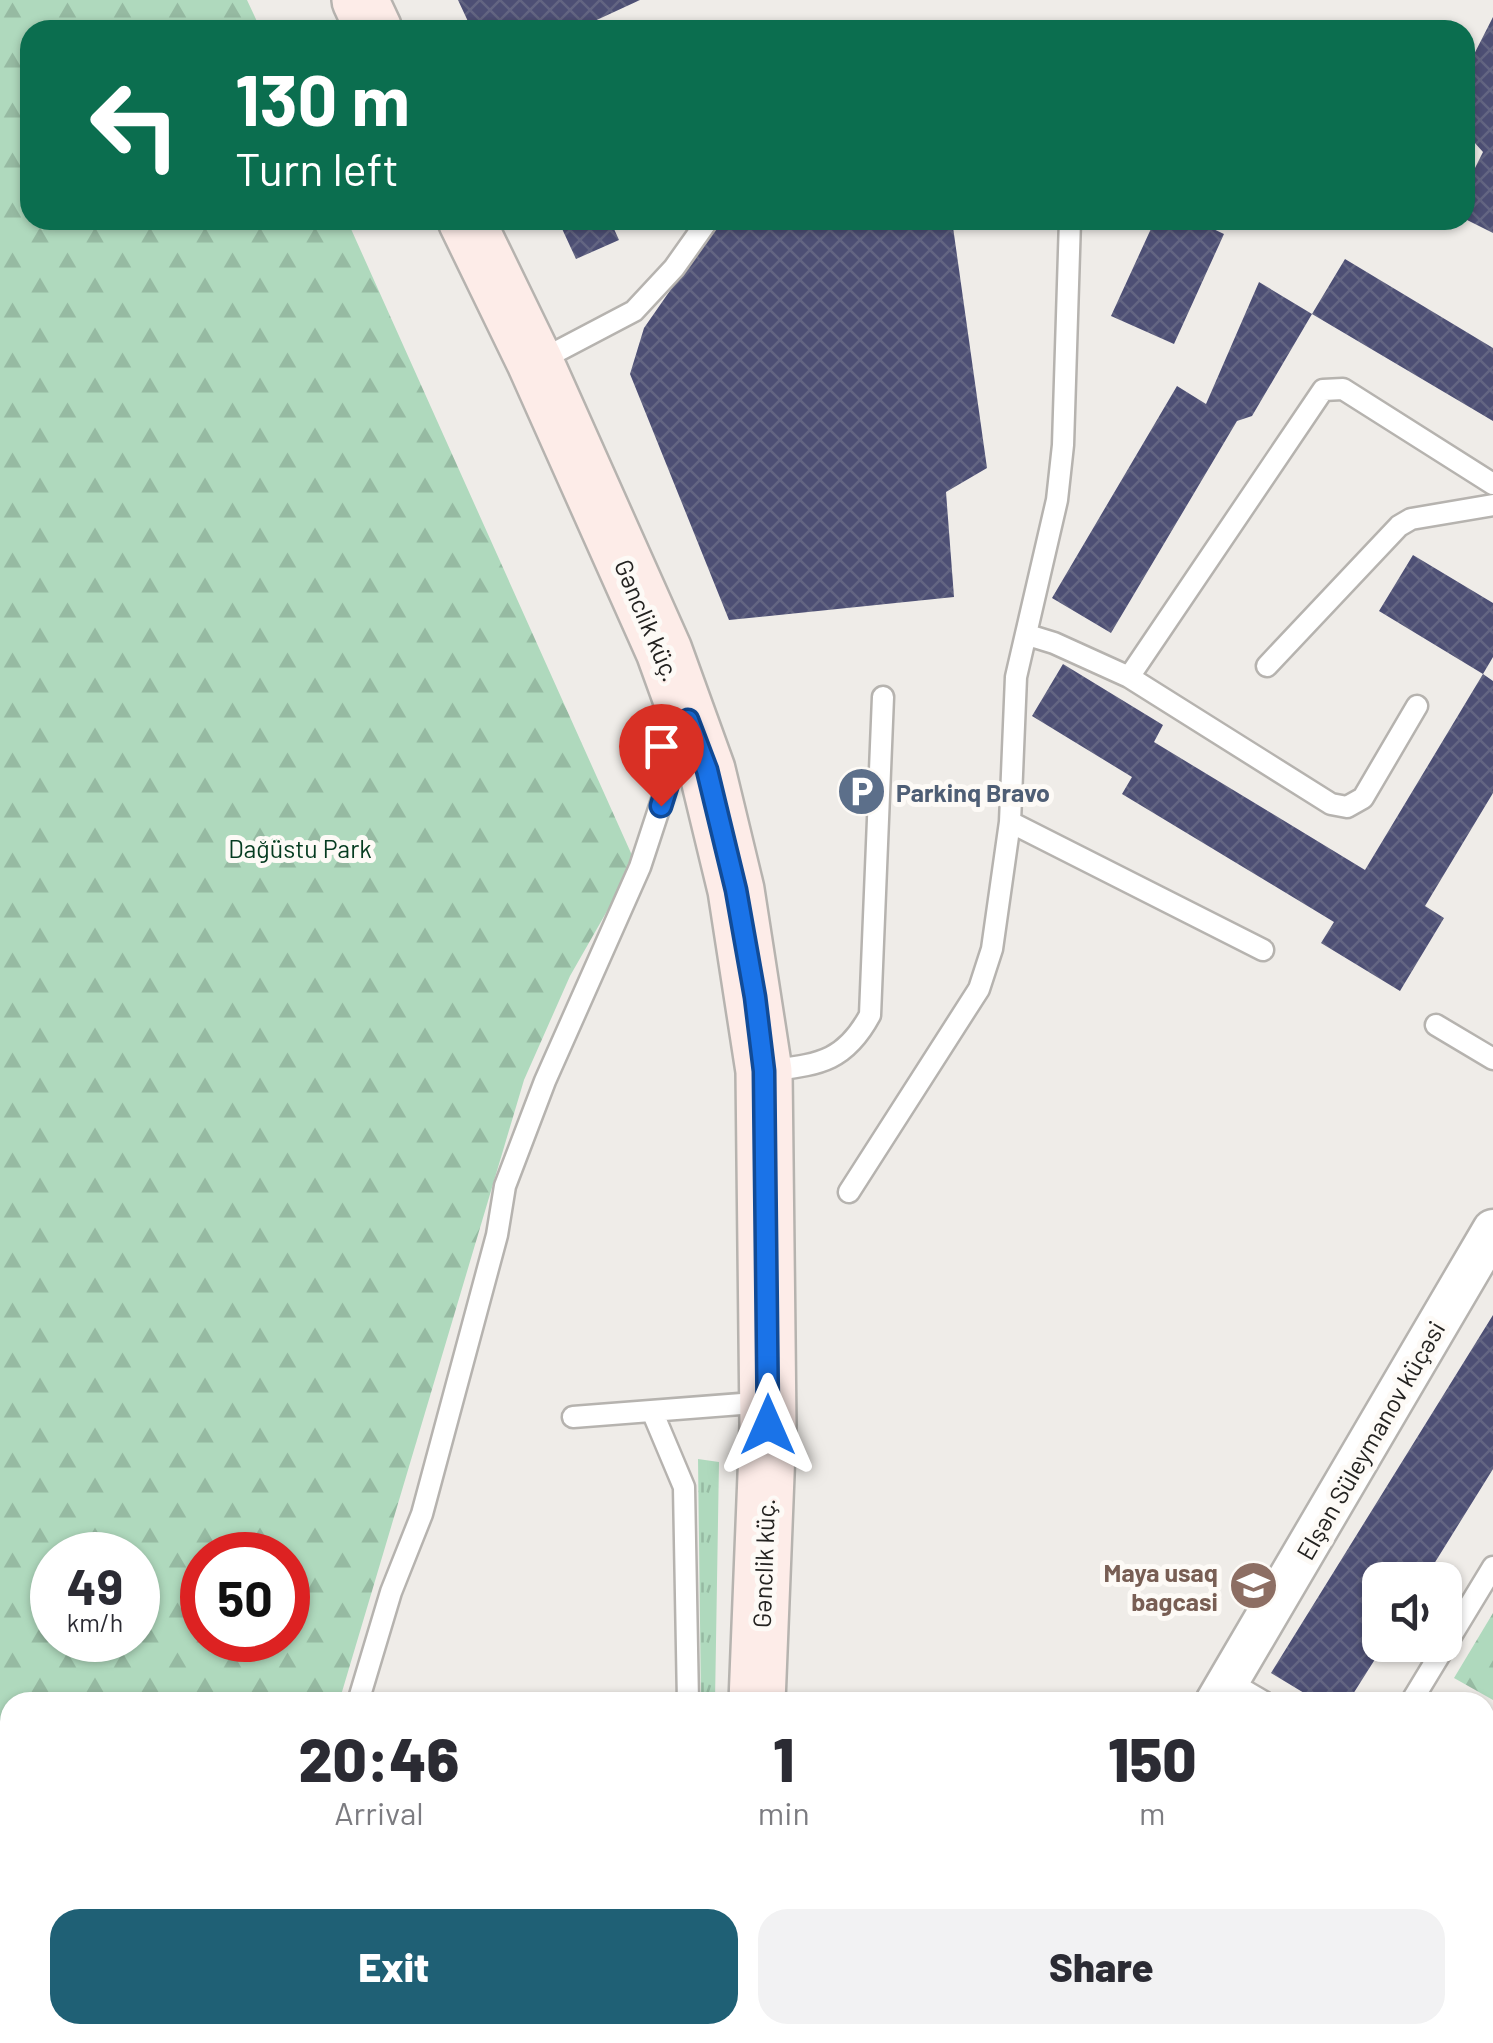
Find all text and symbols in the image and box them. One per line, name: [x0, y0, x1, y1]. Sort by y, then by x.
text: 130 m: [235, 56, 410, 140]
icon: left: [70, 60, 200, 190]
text: Turn left: [235, 141, 399, 195]
street label: Gənclik küç.: [609, 554, 687, 686]
pin: [619, 704, 704, 807]
icon: arrive: [634, 719, 689, 774]
parking icon: Parkinq Bravo: [835, 766, 887, 818]
place label: Parkinq Bravo: [896, 777, 1050, 807]
park label: Dağüstu Park: [228, 833, 372, 863]
street label: Elşən Süleymanov küçəsi: [1289, 1315, 1451, 1565]
position arrow: [716, 1373, 820, 1477]
street label: Gənclik küç.: [746, 1498, 780, 1628]
speed limit sign: 50: [180, 1532, 310, 1662]
text: 49: [67, 1555, 123, 1615]
place label: Maya usaq bagcasi: [1104, 1557, 1218, 1616]
school or university icon: Maya usaq bagcasi: [1227, 1560, 1279, 1612]
map controls: [1362, 1562, 1462, 1662]
button: sound: [1362, 1562, 1462, 1662]
text: km/h: [67, 1607, 123, 1637]
text: 20:46: [298, 1722, 459, 1794]
text: 1: [773, 1722, 794, 1794]
text: 150: [1108, 1722, 1197, 1794]
text: Arrival: [334, 1793, 424, 1831]
text: min: [758, 1793, 810, 1831]
text: m: [1139, 1793, 1166, 1831]
button: Exit: [50, 1909, 738, 2024]
button: Share: [758, 1909, 1445, 2024]

